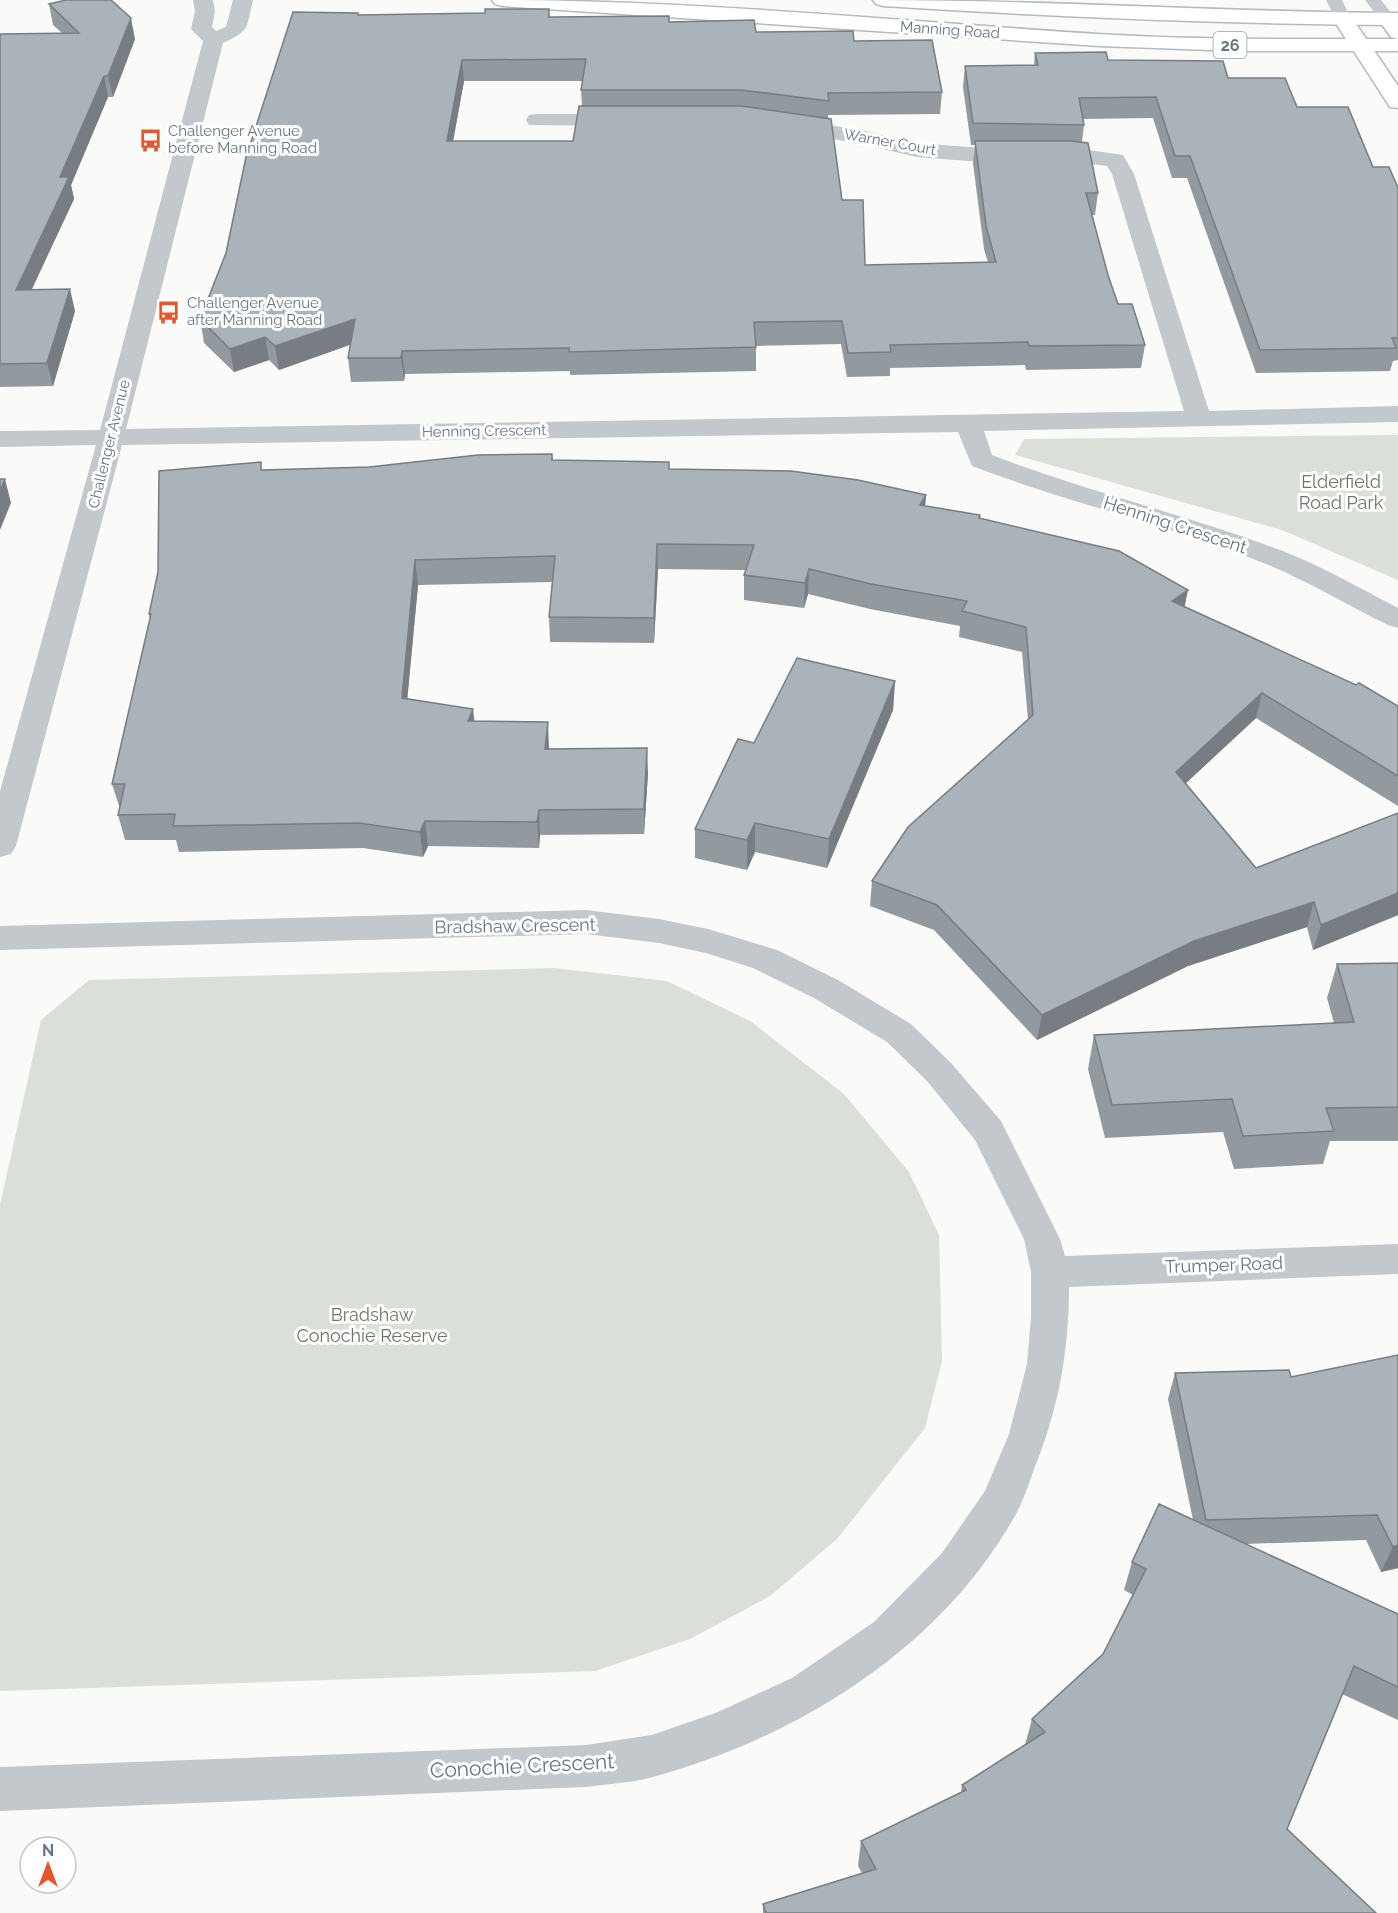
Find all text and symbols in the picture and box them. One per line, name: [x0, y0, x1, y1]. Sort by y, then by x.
street label: Manning Road: [900, 18, 1000, 42]
road number: 26: [1214, 32, 1246, 58]
place label: Challenger Avenue before Manning Road: [168, 122, 317, 157]
street label: Warner Court: [843, 125, 937, 159]
bus stop icon: Challenger Avenue before Manning Road: [137, 127, 163, 153]
place label: Challenger Avenue after Manning Road: [187, 294, 322, 329]
bus stop icon: Challenger Avenue after Manning Road: [156, 299, 182, 325]
street label: Challenger Avenue: [84, 378, 134, 510]
street label: Henning Crescent: [422, 421, 546, 441]
park label: Elderfield Road Park: [1299, 471, 1384, 513]
street label: Henning Crescent: [1101, 491, 1249, 558]
street label: Bradshaw Crescent: [434, 914, 596, 937]
street label: Trumper Road: [1165, 1252, 1283, 1277]
park label: Bradshaw Conochie Reserve: [296, 1304, 448, 1346]
street label: Conochie Crescent: [429, 1748, 615, 1783]
north arrow: [18, 1835, 78, 1895]
text: N: [42, 1841, 54, 1860]

